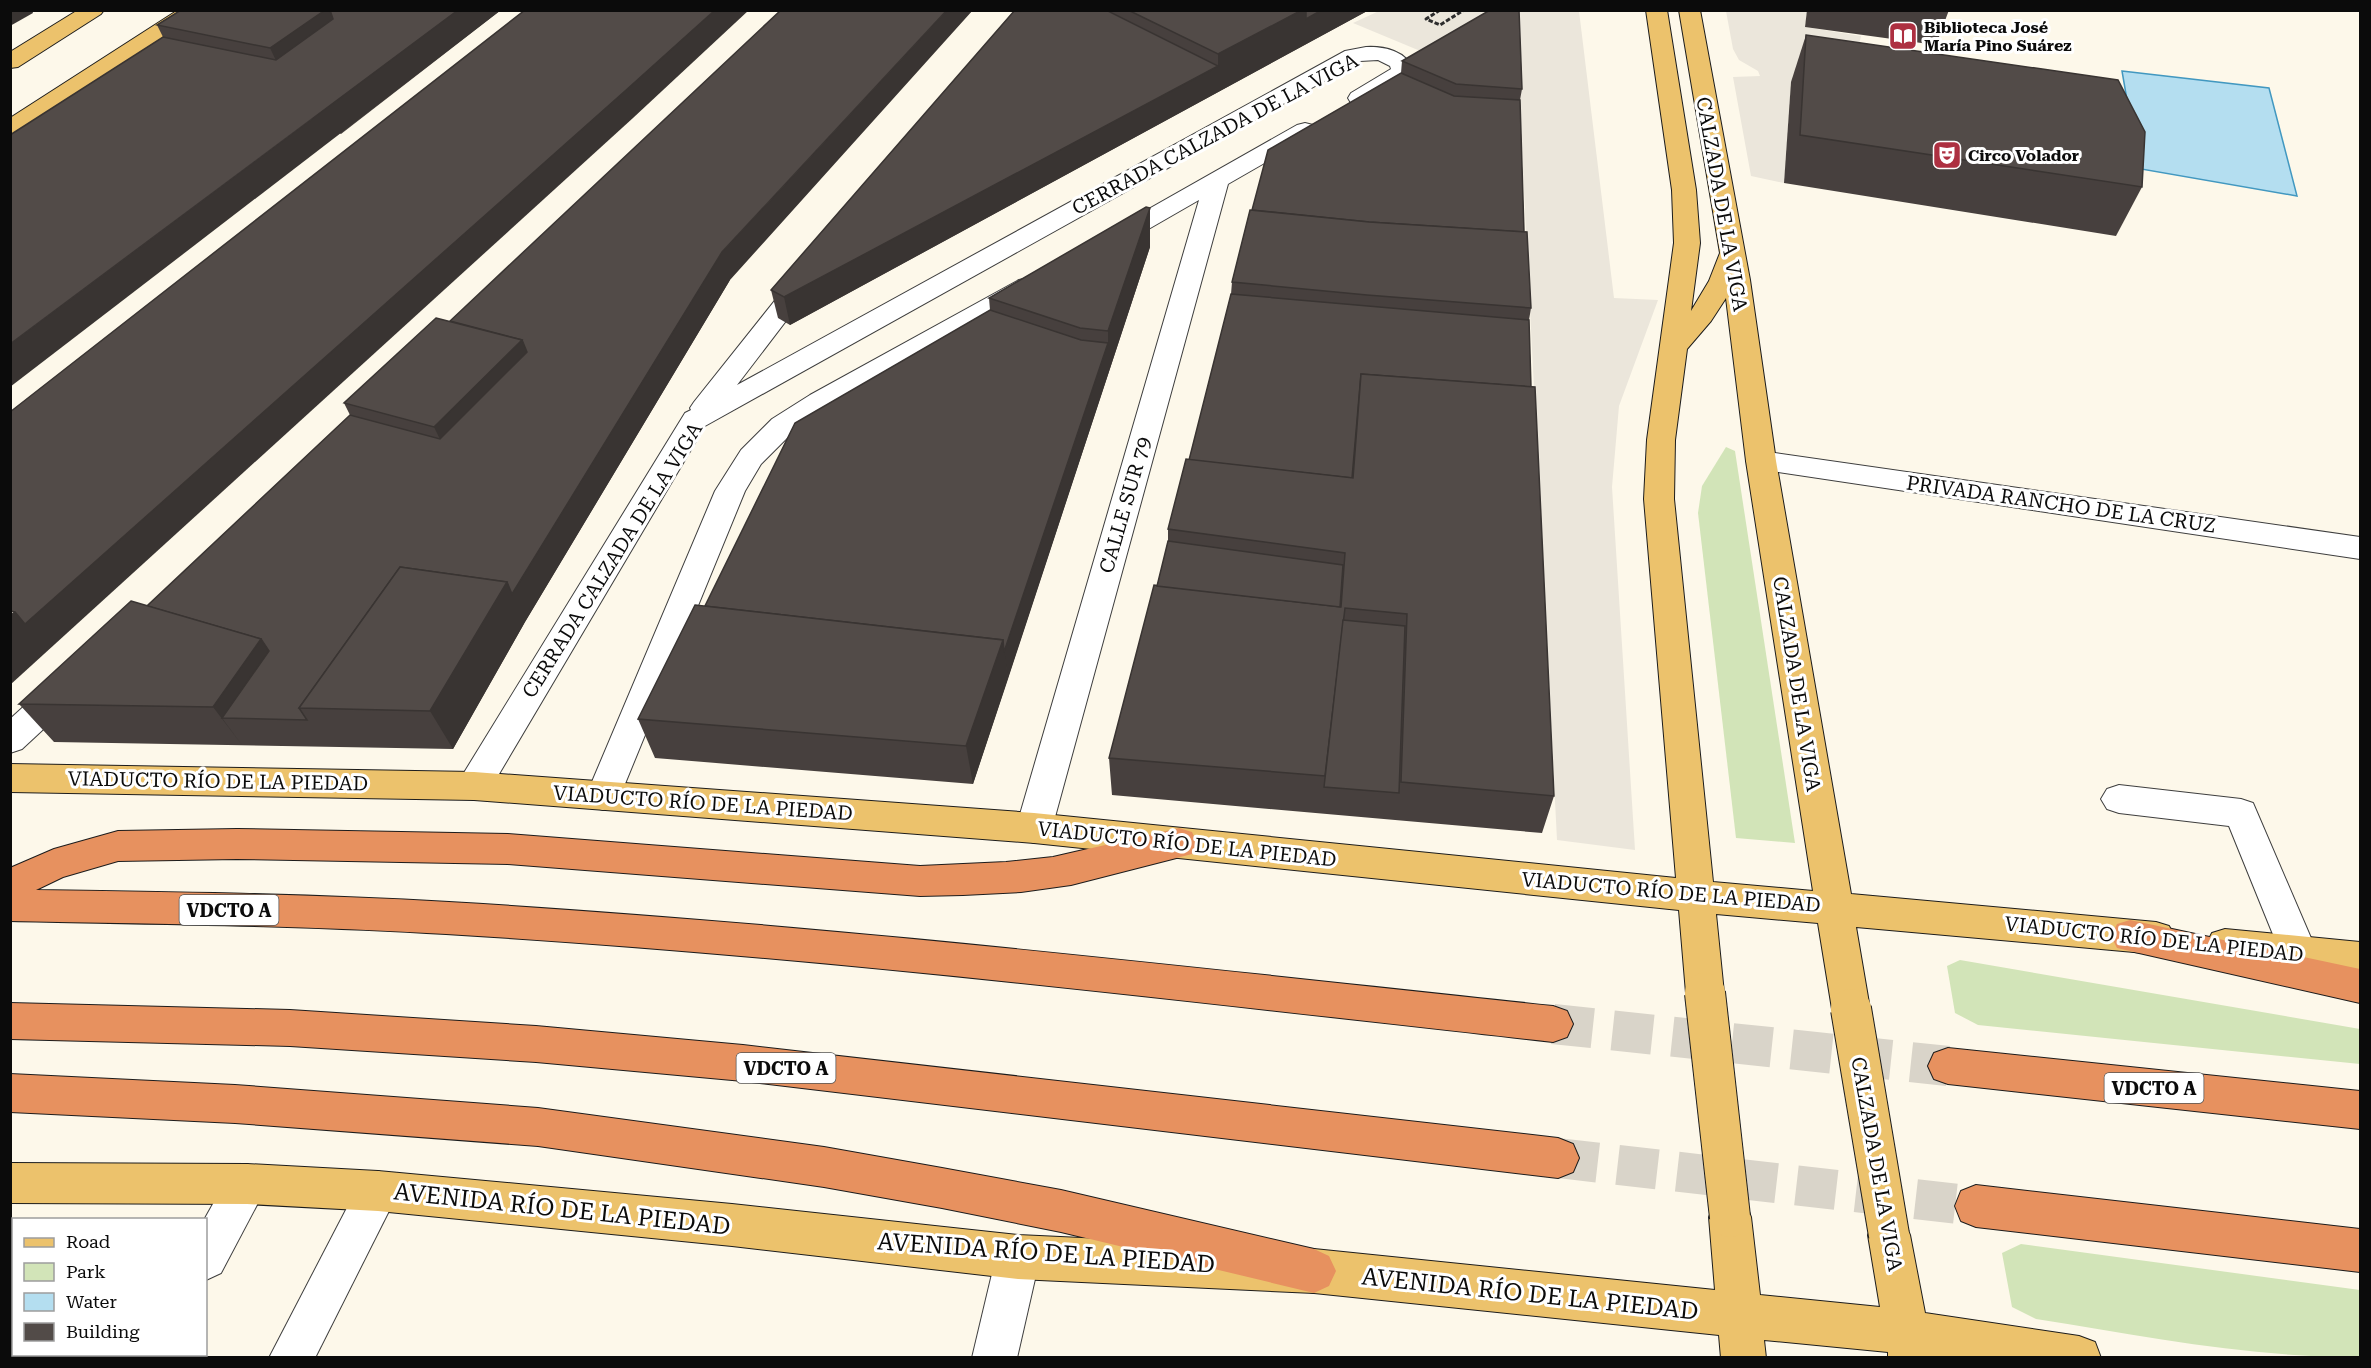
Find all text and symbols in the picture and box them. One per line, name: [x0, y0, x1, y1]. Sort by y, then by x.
place label: Biblioteca José María Pino Suárez: [1924, 18, 2071, 55]
library icon: Biblioteca José María Pino Suárez: [1887, 20, 1919, 52]
street label: CERRADA CALZADA DE LA VIGA: [1068, 48, 1362, 220]
street label: CALZADA DE LA VIGA: [1691, 95, 1753, 313]
theatre icon: Circo Volador: [1931, 139, 1963, 171]
place label: Circo Volador: [1968, 146, 2079, 165]
street label: CERRADA CALZADA DE LA VIGA: [517, 418, 707, 702]
street label: CALLE SUR 79: [1094, 434, 1156, 576]
street label: PRIVADA RANCHO DE LA CRUZ: [1905, 470, 2217, 538]
street label: CALZADA DE LA VIGA: [1768, 575, 1826, 793]
street label: VIADUCTO RÍO DE LA PIEDAD: [68, 766, 368, 796]
street label: VIADUCTO RÍO DE LA PIEDAD: [552, 781, 854, 825]
street label: VIADUCTO RÍO DE LA PIEDAD: [1036, 816, 1338, 872]
street label: VIADUCTO RÍO DE LA PIEDAD: [1520, 867, 1822, 917]
road number: VDCTO A: [180, 895, 278, 925]
street label: VIADUCTO RÍO DE LA PIEDAD: [2003, 911, 2305, 967]
road number: VDCTO A: [736, 1053, 836, 1083]
street label: CALZADA DE LA VIGA: [1846, 1055, 1908, 1273]
road number: VDCTO A: [2104, 1073, 2204, 1103]
street label: AVENIDA RÍO DE LA PIEDAD: [392, 1176, 732, 1241]
legend: [12, 1218, 207, 1356]
street label: AVENIDA RÍO DE LA PIEDAD: [876, 1226, 1216, 1279]
text: Road: [66, 1231, 111, 1252]
text: Park: [66, 1261, 106, 1282]
street label: AVENIDA RÍO DE LA PIEDAD: [1360, 1261, 1700, 1326]
text: Water: [66, 1291, 117, 1312]
text: Building: [66, 1321, 140, 1342]

